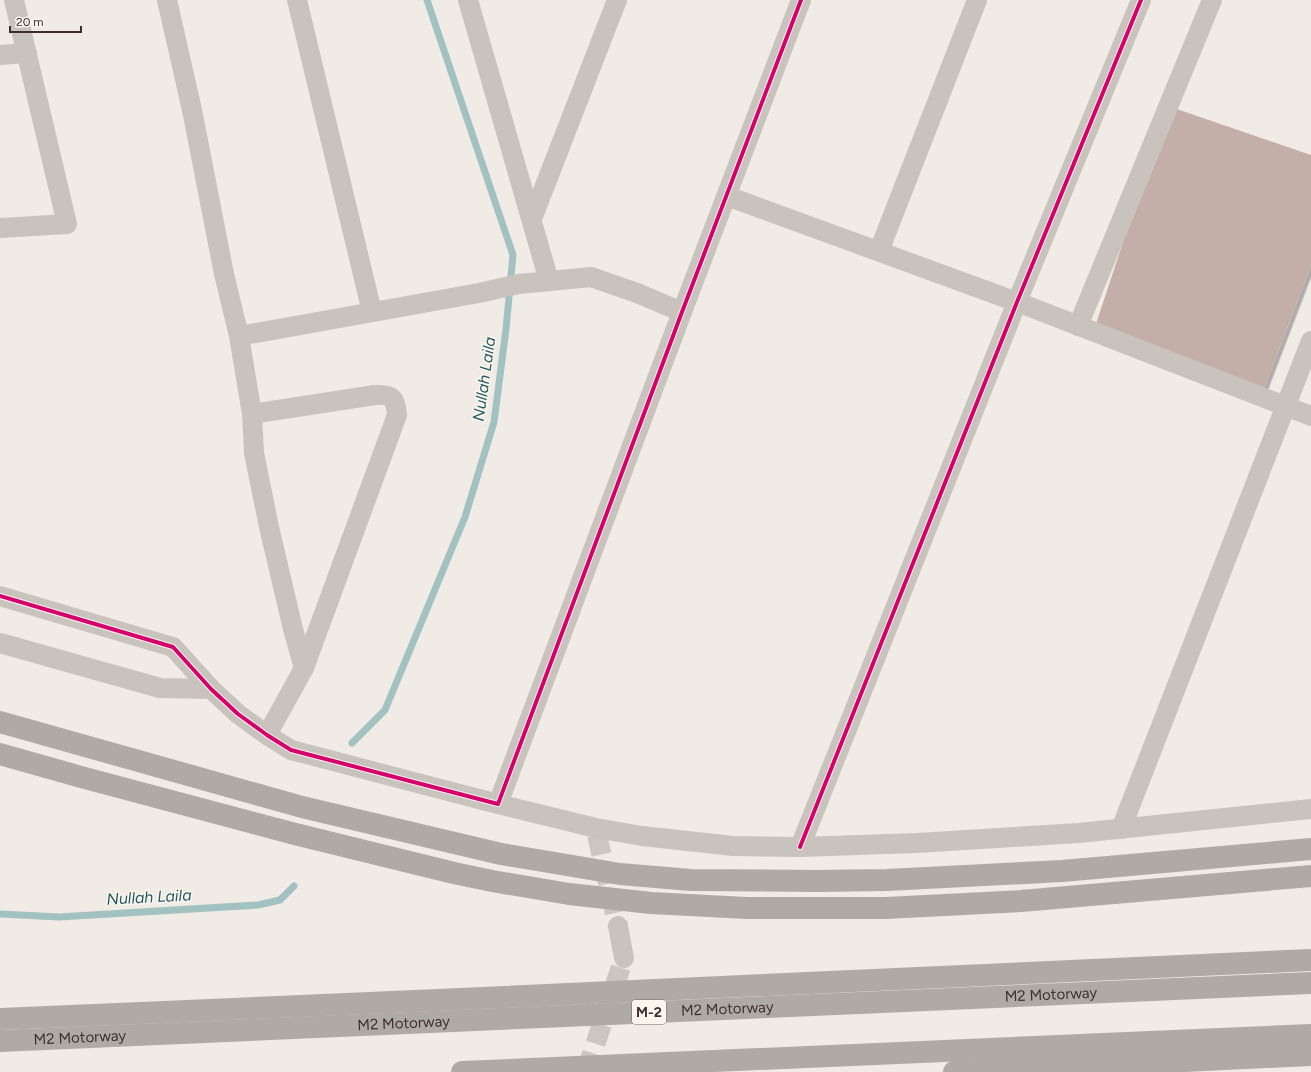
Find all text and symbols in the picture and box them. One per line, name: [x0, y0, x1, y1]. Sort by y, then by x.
scale bar: [10, 8, 81, 34]
text: 20 m: [16, 15, 44, 29]
water label: Nullah Laila: [469, 336, 499, 422]
water label: Nullah Laila: [106, 885, 192, 909]
street label: M2 Motorway: [1004, 983, 1098, 1006]
street label: M2 Motorway: [681, 998, 774, 1020]
road number: M-2: [632, 1000, 666, 1024]
street label: M2 Motorway: [357, 1012, 450, 1034]
street label: M2 Motorway: [33, 1026, 127, 1049]

